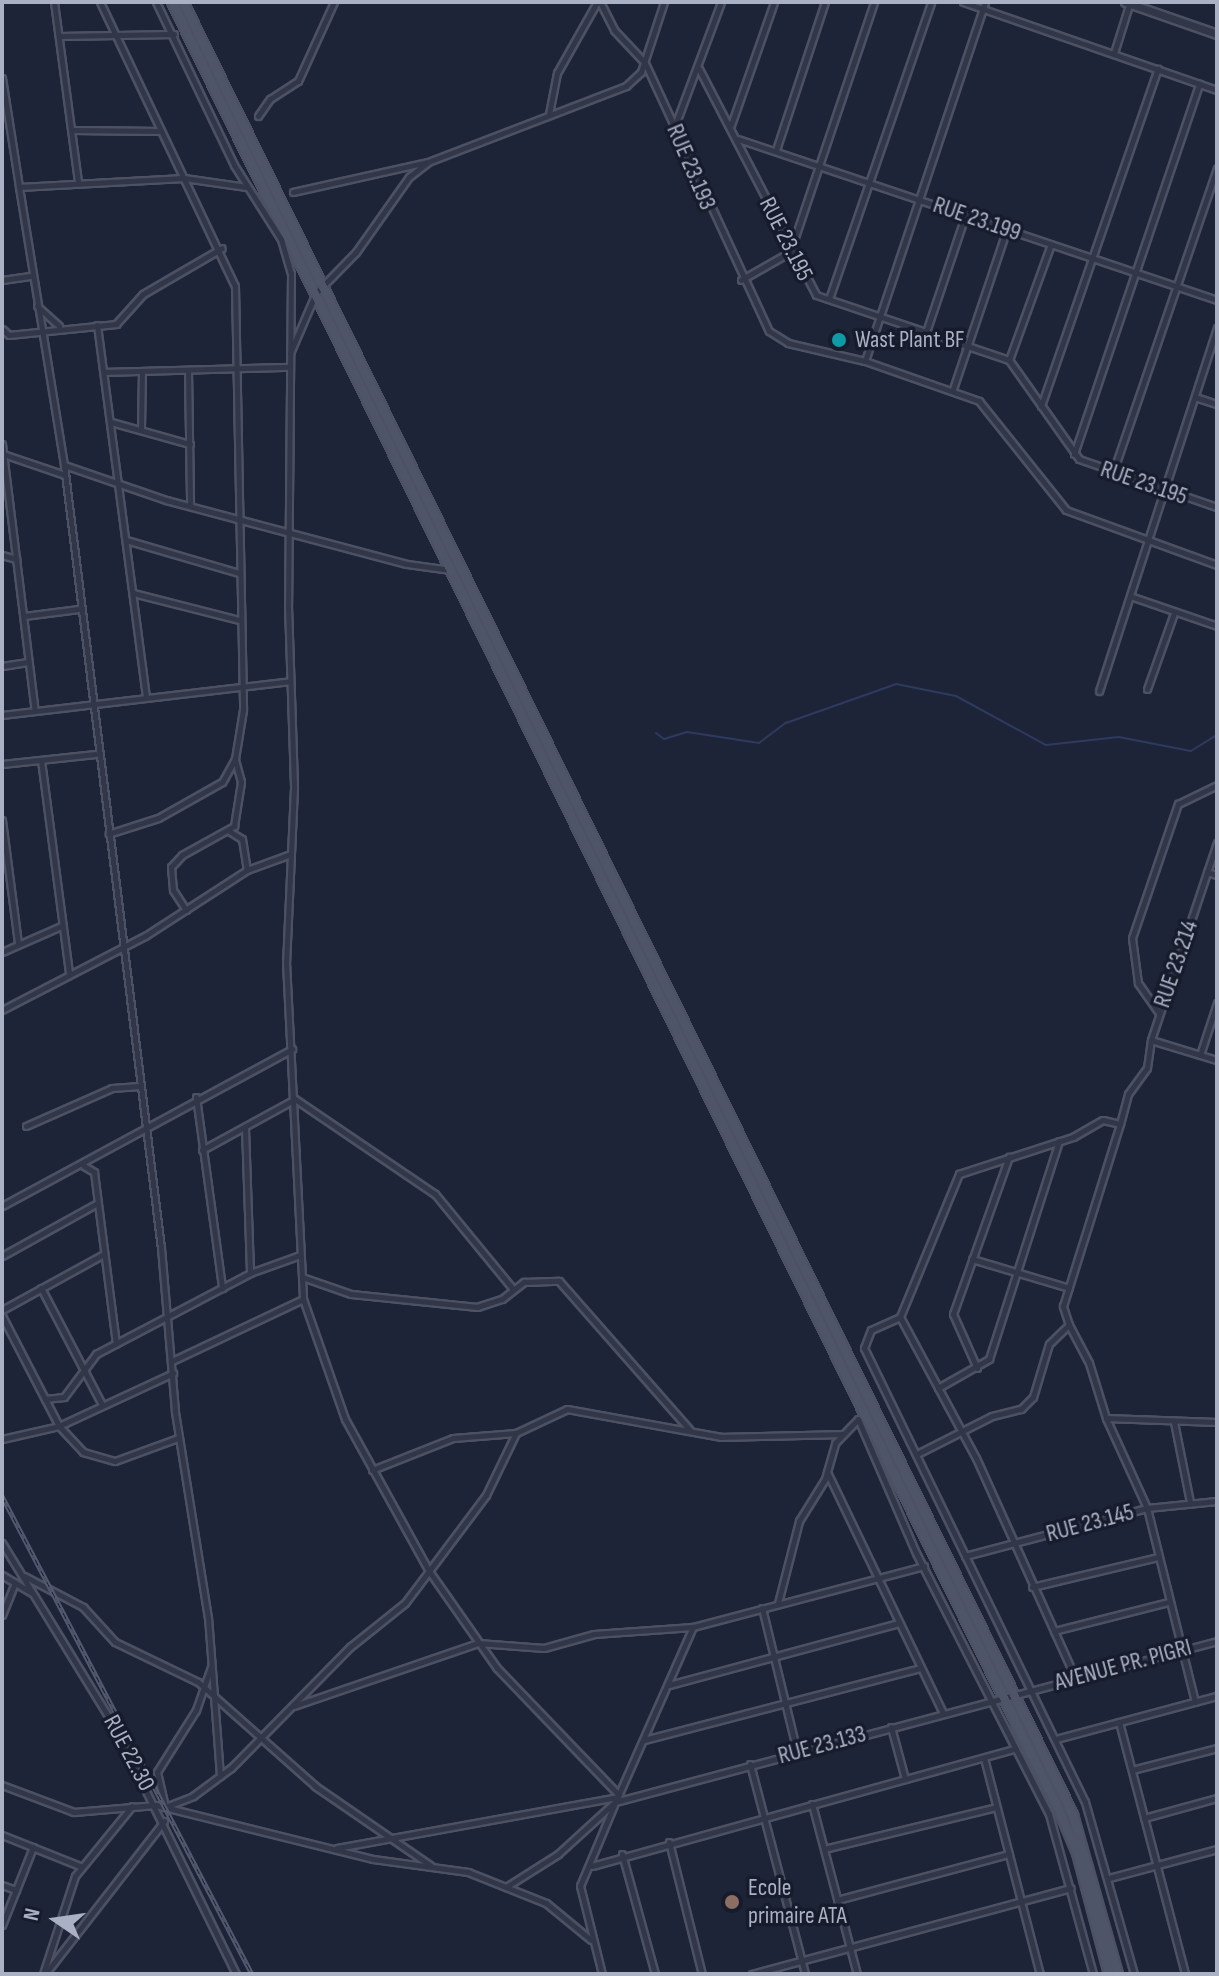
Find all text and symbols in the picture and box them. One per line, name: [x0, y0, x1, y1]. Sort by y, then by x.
street label: RUE 23.193: [660, 120, 722, 214]
street label: RUE 23.199: [929, 191, 1025, 247]
street label: RUE 23.195: [753, 192, 819, 286]
place label: Wast Plant BF: [855, 326, 965, 354]
marker: Wast Plant BF: [830, 331, 848, 349]
street label: RUE 23.195: [1097, 455, 1191, 511]
street label: RUE 23.214: [1148, 917, 1204, 1011]
street label: RUE 23.145: [1043, 1498, 1137, 1548]
street label: AVENUE PR. PIGRI: [1051, 1633, 1195, 1697]
street label: RUE 22.30: [97, 1710, 161, 1796]
street label: RUE 23.133: [775, 1719, 869, 1771]
place label: Ecole primaire ATA: [748, 1874, 847, 1930]
north arrow: [16, 1880, 96, 1960]
marker: Ecole primaire ATA: [723, 1893, 741, 1911]
text: N: [18, 1906, 47, 1923]

